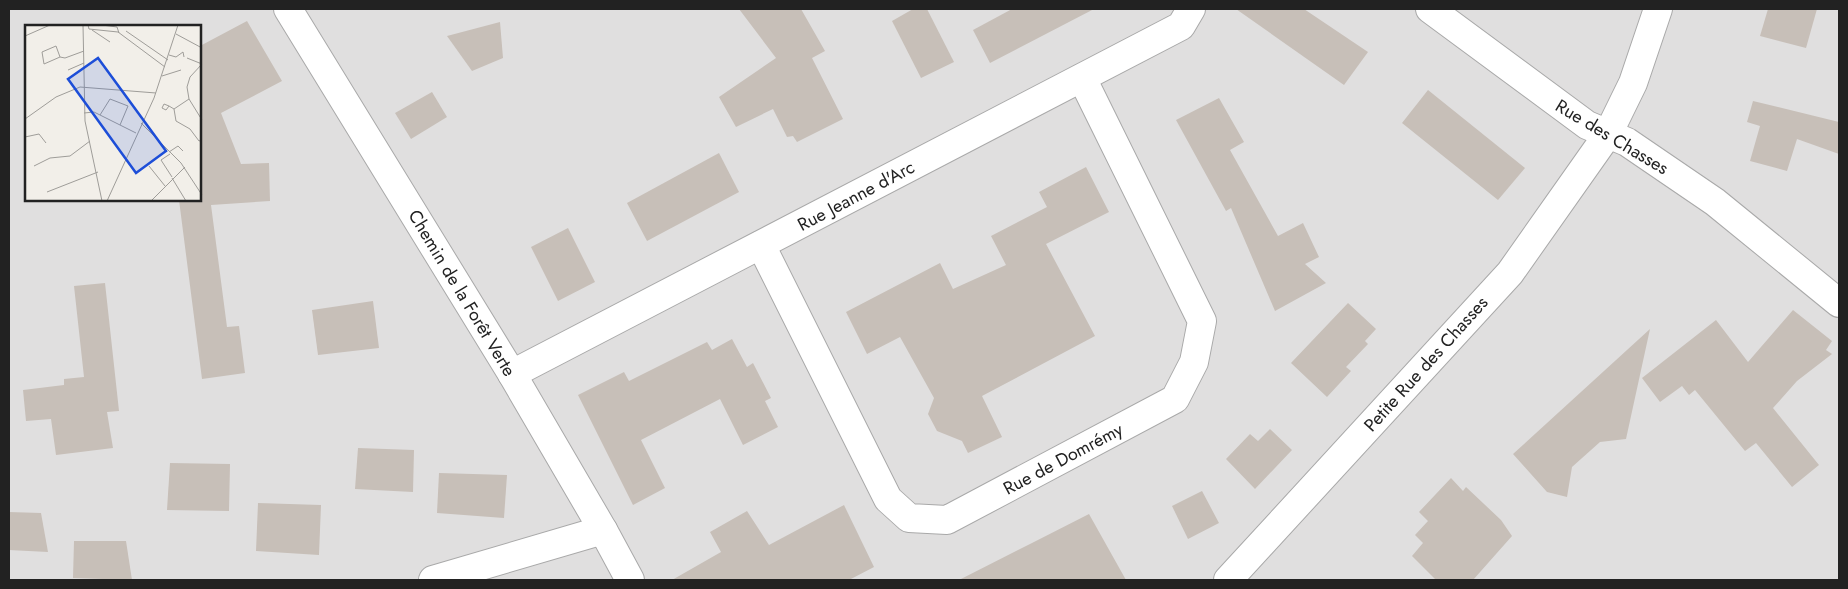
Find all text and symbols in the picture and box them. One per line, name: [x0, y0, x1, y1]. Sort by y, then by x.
inset map: [25, 25, 201, 201]
street label: Rue des Chasses: [1551, 93, 1673, 181]
street label: Rue Jeanne d'Arc: [793, 154, 919, 238]
street label: Chemin de la Forêt Verte: [402, 205, 522, 381]
street label: Petite Rue des Chasses: [1358, 290, 1494, 438]
street label: Rue de Domrémy: [998, 416, 1128, 502]

